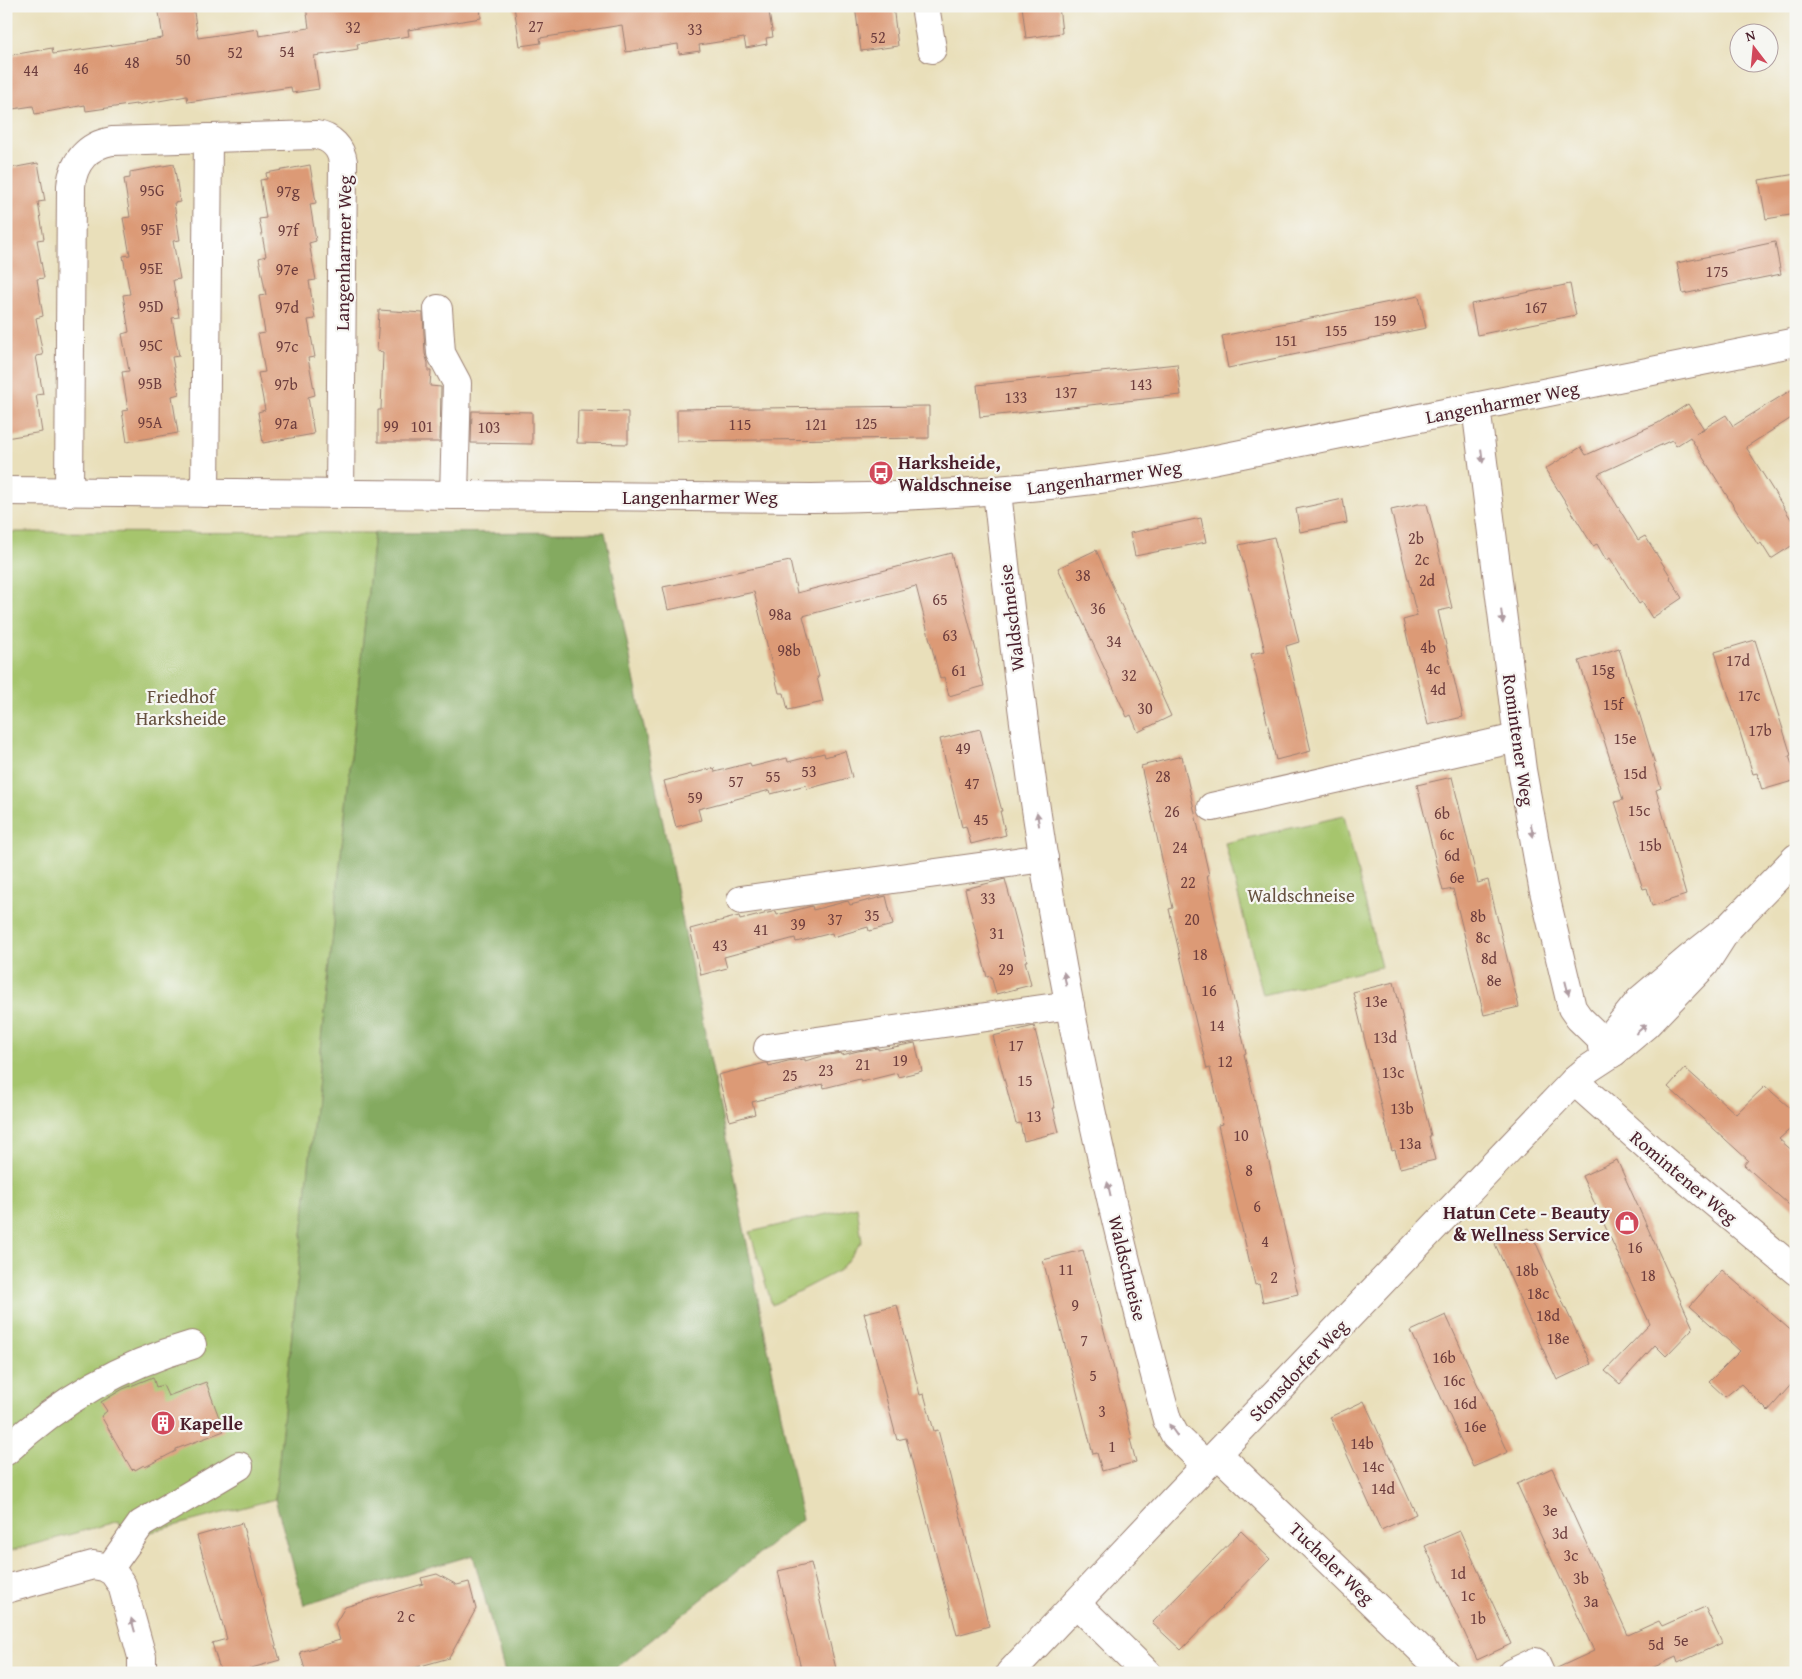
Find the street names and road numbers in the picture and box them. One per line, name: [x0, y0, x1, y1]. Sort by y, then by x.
street label: Langenharmer Weg: [328, 174, 358, 331]
street label: Langenharmer Weg: [1423, 373, 1582, 431]
street label: Langenharmer Weg: [1025, 452, 1184, 502]
street label: Langenharmer Weg: [622, 483, 778, 511]
street label: Waldschneise: [991, 563, 1031, 673]
street label: Romintener Weg: [1496, 672, 1542, 808]
street label: Romintener Weg: [1624, 1123, 1744, 1231]
street label: Waldschneise: [1101, 1212, 1155, 1324]
street label: Stonsdorfer Weg: [1242, 1312, 1354, 1427]
street label: Tucheler Weg: [1283, 1515, 1381, 1611]

